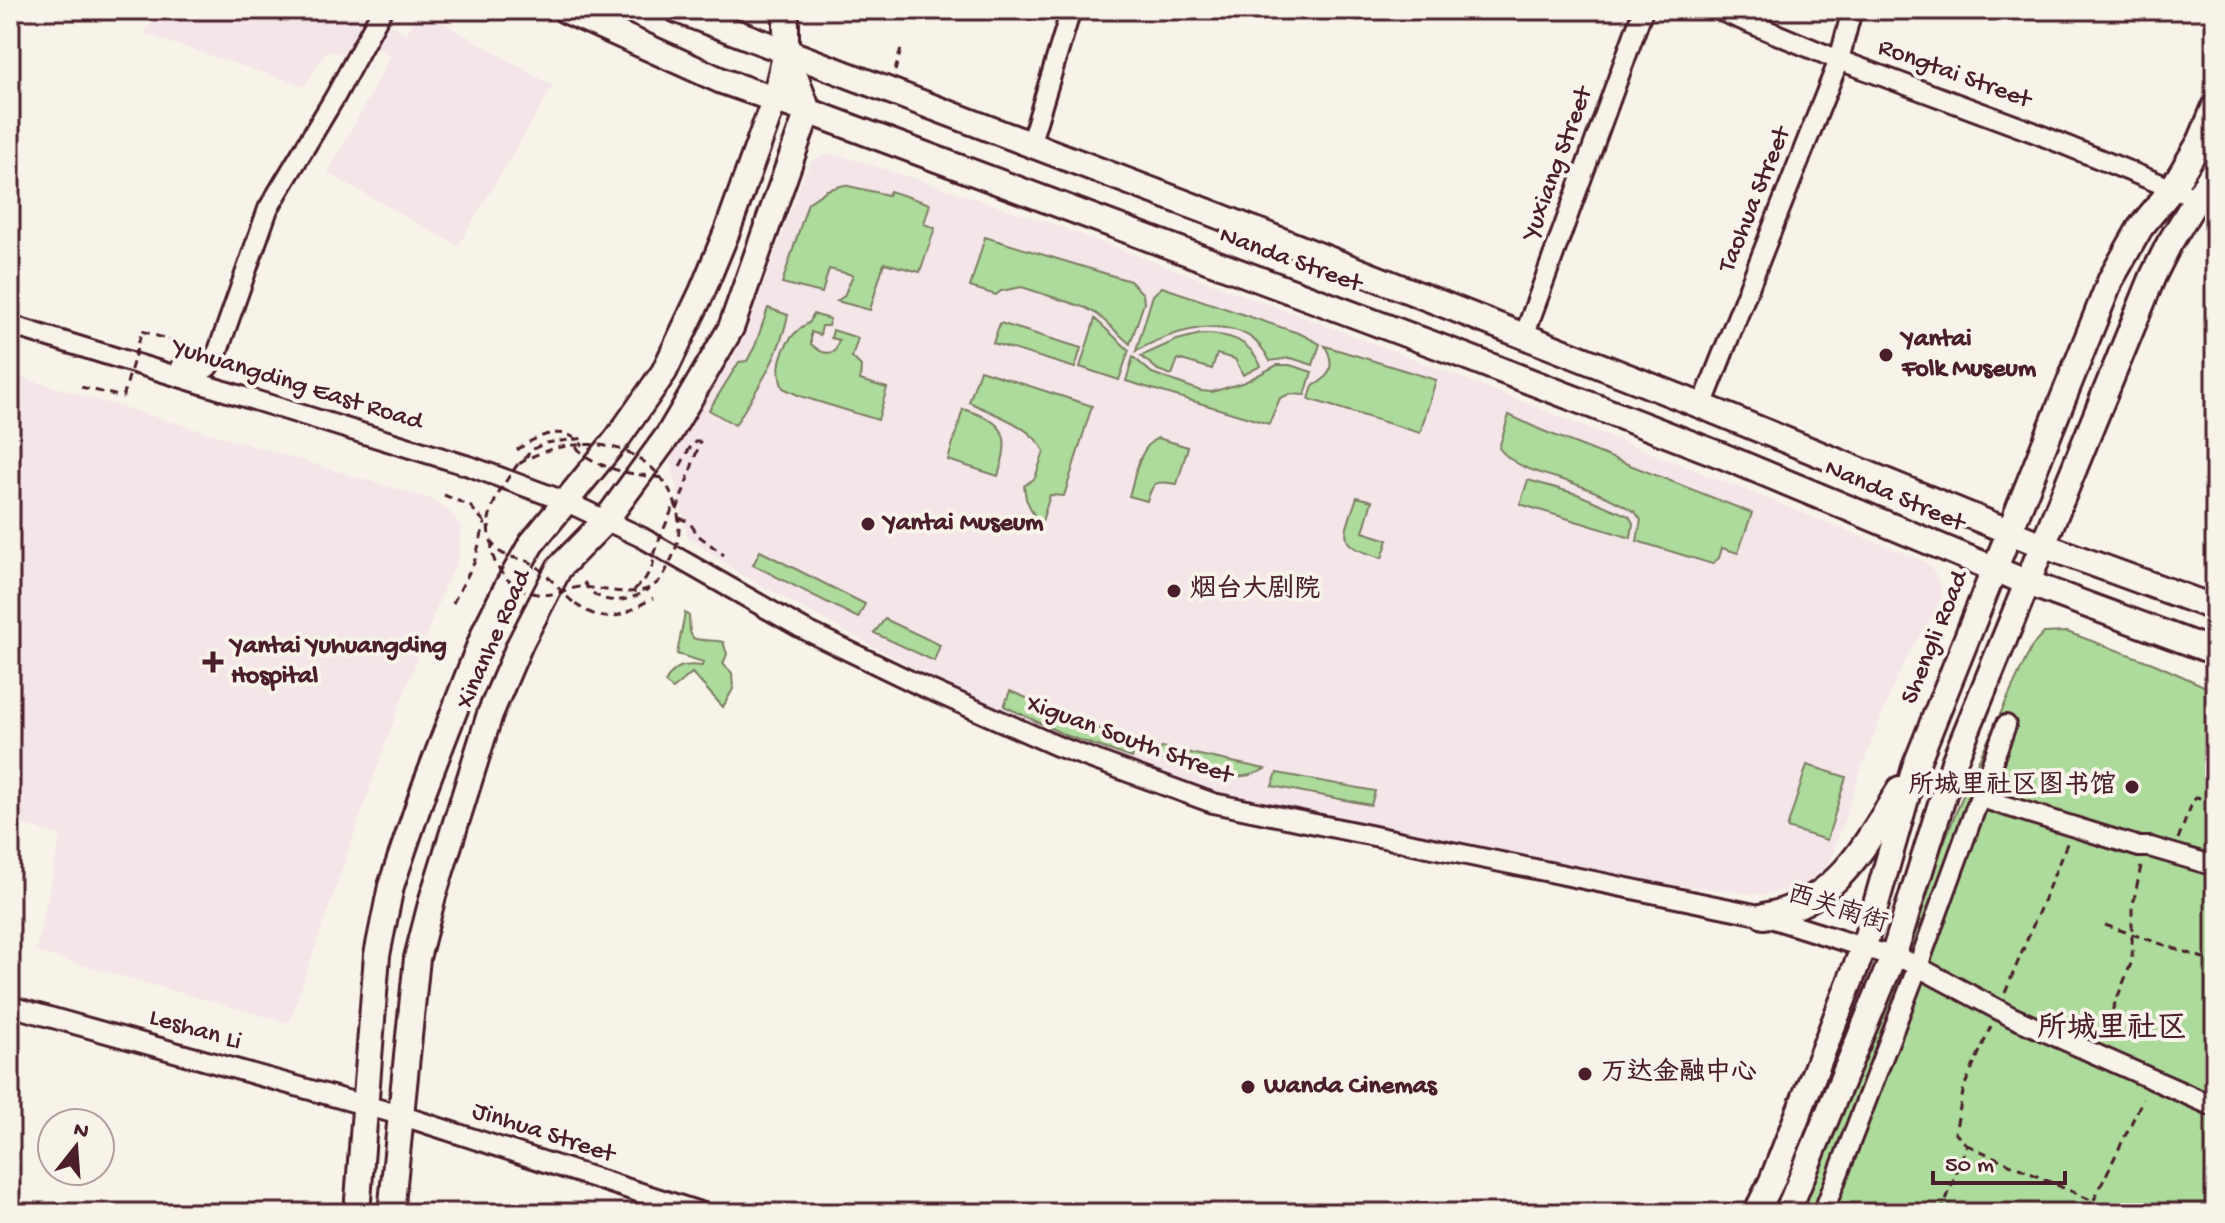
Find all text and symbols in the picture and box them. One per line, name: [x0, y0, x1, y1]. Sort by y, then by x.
street label: Rongtai Street: [1873, 33, 2037, 118]
street label: Yuxiang Street: [1516, 81, 1602, 247]
street label: Taohua Street: [1712, 121, 1800, 279]
street label: Nanda Street: [1215, 221, 1368, 302]
place label: Yantai Folk Museum: [1899, 325, 2037, 386]
street label: Yuhuangding East Road: [166, 333, 428, 439]
marker: Yantai Folk Museum: [1877, 346, 1895, 364]
street label: Nanda Street: [1819, 454, 1971, 541]
place label: Yantai Museum: [881, 509, 1044, 540]
marker: Yantai Museum: [859, 515, 877, 533]
street label: Xinanhe Road: [450, 564, 540, 715]
street label: Shengli Road: [1895, 565, 1977, 709]
place label: 烟台大剧院: [1190, 573, 1320, 607]
marker: 烟台大剧院: [1165, 582, 1183, 600]
place label: Yantai Yuhuangding Hospital: [228, 632, 447, 693]
marker: Yantai Yuhuangding Hospital: [202, 651, 224, 673]
street label: Xiguan South Street: [1021, 689, 1239, 794]
place label: 所城里社区图书馆: [1908, 770, 2116, 803]
marker: 所城里社区图书馆: [2123, 778, 2141, 796]
street label: 西关南街: [1783, 878, 1892, 942]
street label: Leshan Li: [145, 1003, 245, 1059]
district label: 所城里社区: [2037, 1011, 2187, 1048]
place label: 万达金融中心: [1601, 1057, 1757, 1090]
marker: 万达金融中心: [1576, 1065, 1594, 1083]
place label: Wanda Cinemas: [1263, 1072, 1438, 1103]
marker: Wanda Cinemas: [1239, 1078, 1257, 1096]
street label: Jinhua Street: [468, 1096, 620, 1172]
north arrow: [36, 1107, 116, 1187]
text: N: [70, 1117, 91, 1146]
scale bar: [1933, 1135, 2065, 1185]
text: 50 m: [1945, 1152, 1994, 1181]

